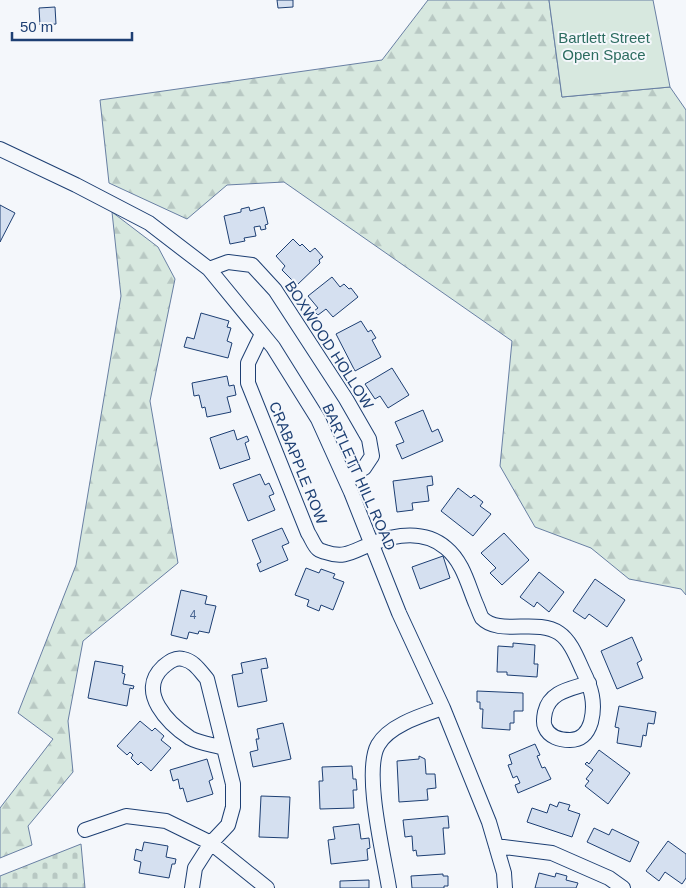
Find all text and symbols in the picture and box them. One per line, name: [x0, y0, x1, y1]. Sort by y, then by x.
scale bar: [12, 10, 132, 42]
text: 50 m: [20, 18, 53, 35]
park label: Bartlett Street Open Space: [558, 29, 651, 63]
street label: BOXWOOD HOLLOW: [282, 278, 378, 413]
street label: CRABAPPLE ROW: [266, 399, 331, 527]
street label: BARTLETT HILL ROAD: [319, 401, 400, 553]
house number: 4: [190, 608, 197, 622]

